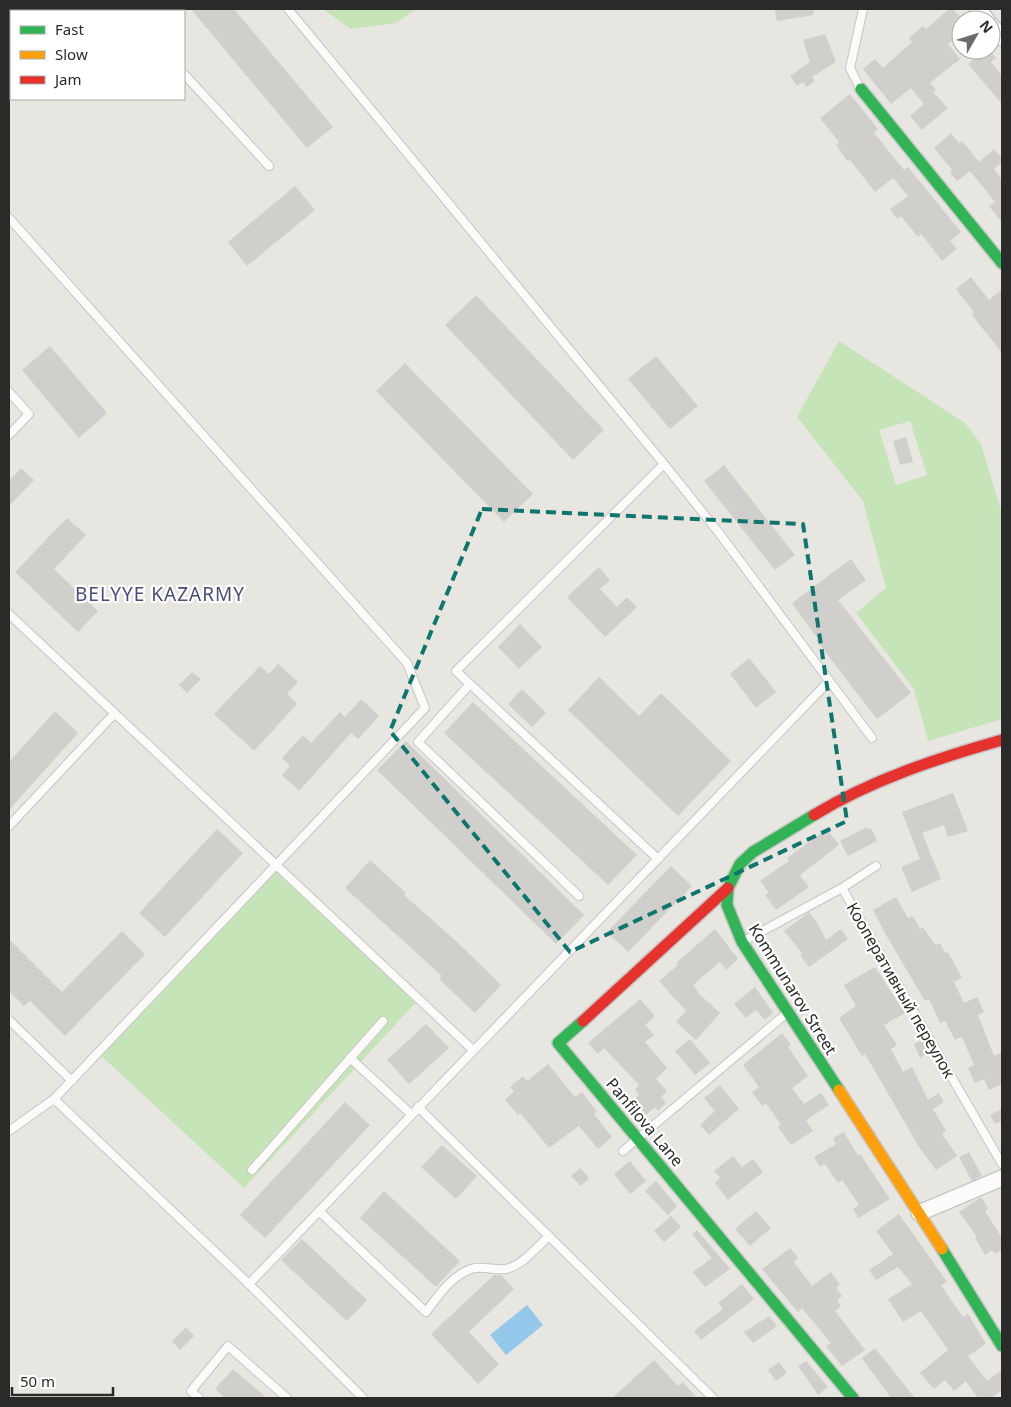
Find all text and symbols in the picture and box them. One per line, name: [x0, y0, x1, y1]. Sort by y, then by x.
legend: [10, 10, 185, 100]
north arrow: [951, 10, 1001, 60]
text: N: [976, 16, 997, 37]
text: Fast: [55, 19, 84, 39]
text: Slow: [55, 44, 88, 64]
text: Jam: [53, 69, 82, 89]
district label: BELYYE KAZARMY: [75, 581, 245, 607]
street label: Кооперативный переулок: [842, 898, 961, 1082]
street label: Kommunarov Street: [744, 919, 842, 1059]
street label: Panfilova Lane: [601, 1073, 689, 1171]
scale bar: [12, 1364, 114, 1396]
text: 50 m: [20, 1371, 55, 1391]

